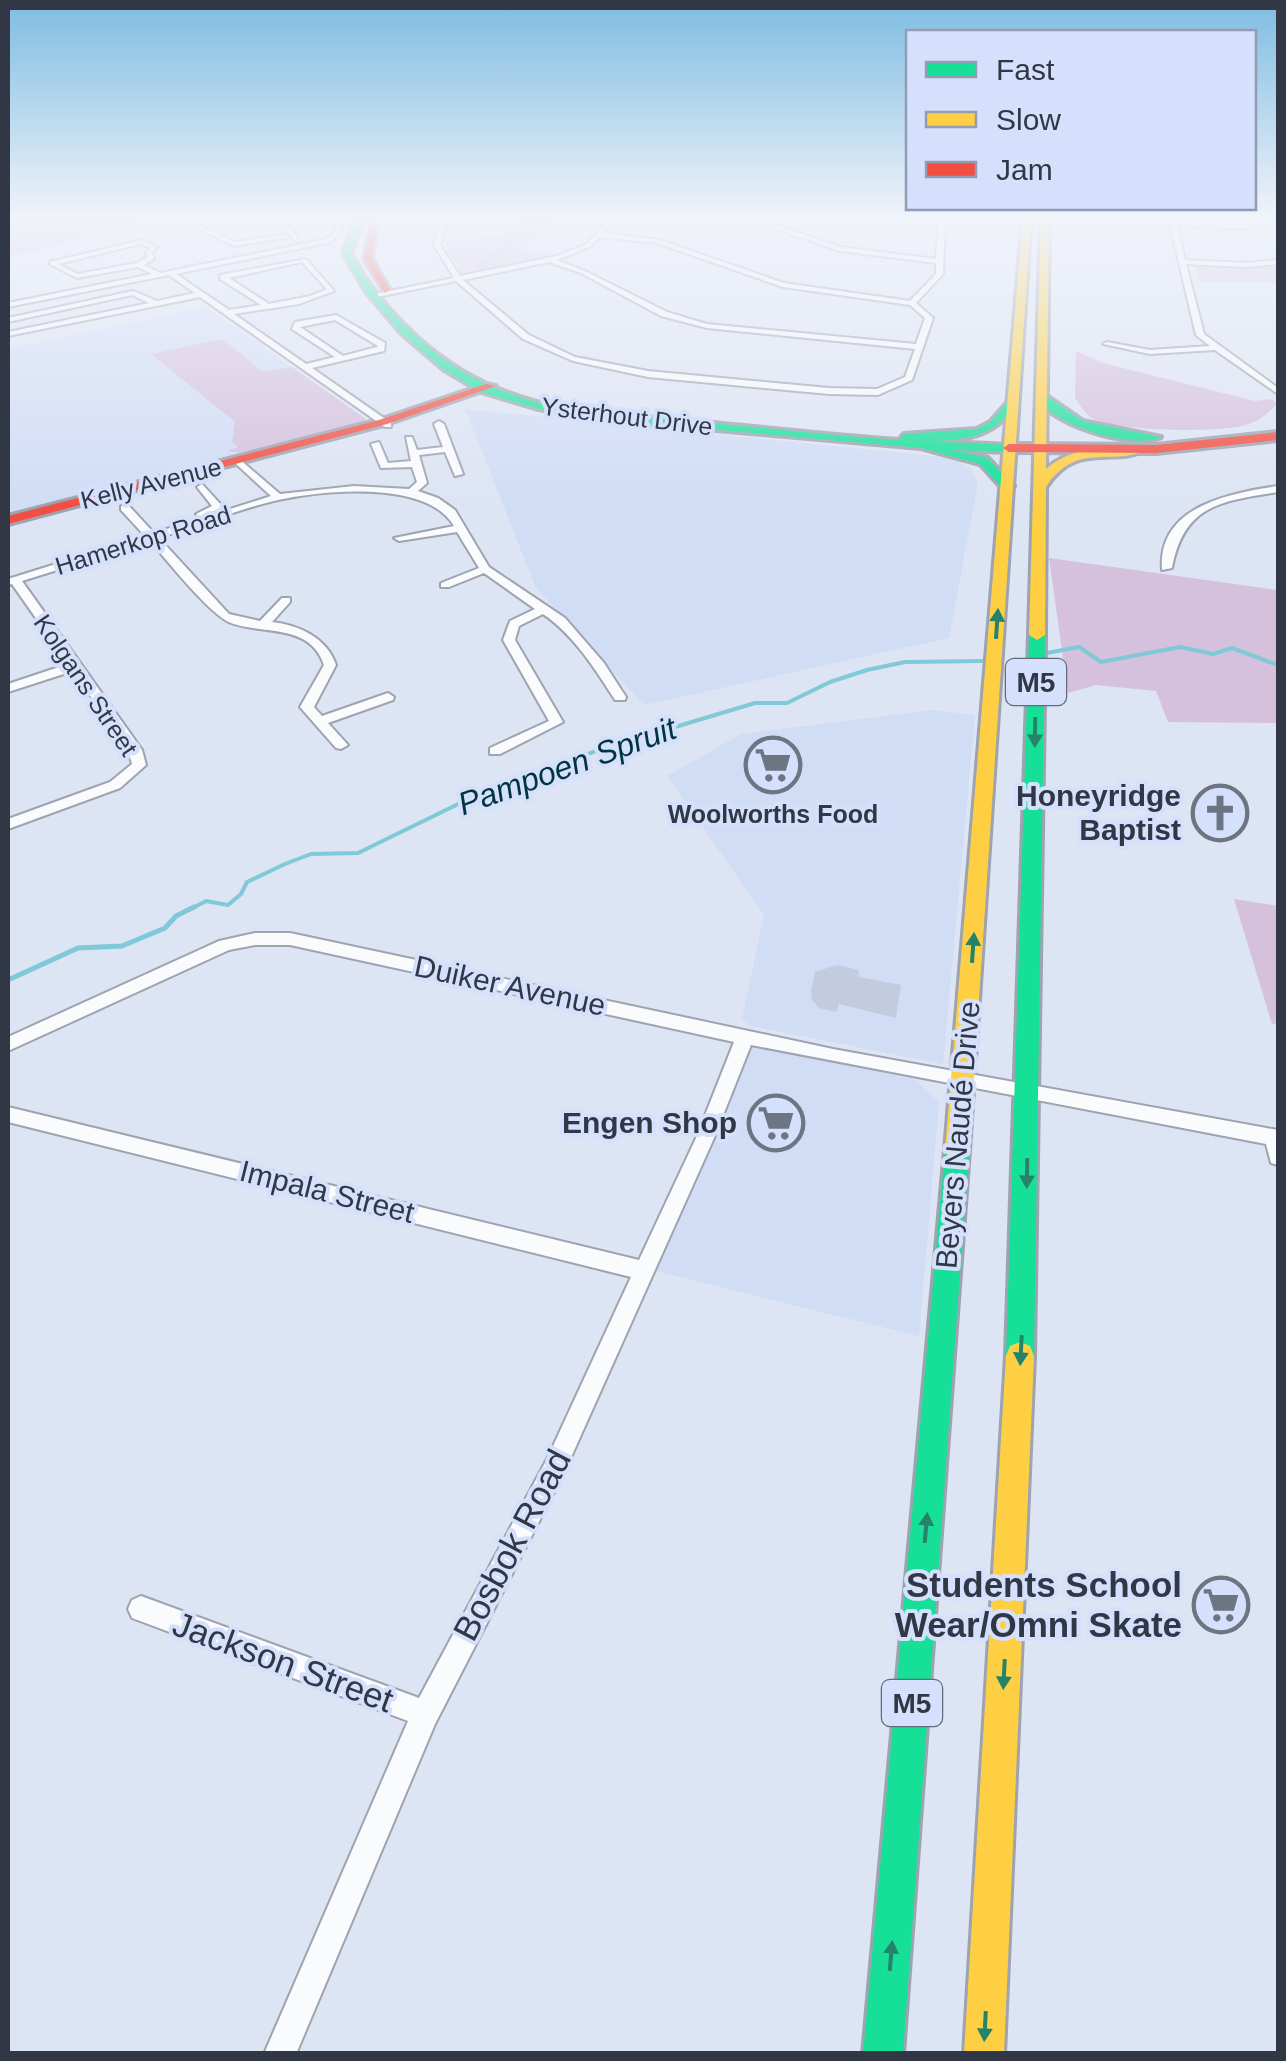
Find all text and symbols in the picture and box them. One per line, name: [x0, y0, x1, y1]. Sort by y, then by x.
legend: [906, 30, 1256, 210]
text: Fast: [996, 53, 1055, 86]
text: Slow: [996, 103, 1061, 136]
text: Jam: [996, 153, 1053, 186]
street label: Ysterhout Drive: [540, 392, 714, 440]
street label: Kelly Avenue: [78, 452, 224, 514]
street label: Hamerkop Road: [52, 500, 234, 580]
one-way arrow: [990, 608, 1006, 640]
street label: Kolgans Street: [29, 609, 143, 761]
road number: M5: [1006, 659, 1066, 705]
water label: Pampoen Spruit: [453, 709, 682, 822]
one-way arrow: [1027, 716, 1043, 748]
supermarket icon: Woolworths Food: [743, 735, 803, 795]
place label: Honeyridge Baptist: [1016, 779, 1181, 846]
church icon: Honeyridge Baptist: [1190, 783, 1250, 843]
place label: Woolworths Food: [668, 800, 878, 828]
one-way arrow: [965, 932, 981, 964]
street label: Duiker Avenue: [412, 949, 609, 1022]
street label: Beyers Naudé Drive: [929, 1000, 986, 1270]
supermarket icon: Engen Shop: [746, 1093, 806, 1153]
place label: Engen Shop: [562, 1106, 737, 1139]
street label: Impala Street: [237, 1154, 418, 1229]
one-way arrow: [1018, 1157, 1034, 1189]
one-way arrow: [1012, 1334, 1028, 1366]
street label: Bosbok Road: [445, 1443, 578, 1647]
one-way arrow: [918, 1511, 934, 1543]
place label: Students School Wear/Omni Skate: [895, 1565, 1182, 1644]
supermarket icon: Students School Wear/Omni Skate: [1191, 1575, 1251, 1635]
street label: Jackson Street: [168, 1604, 399, 1720]
one-way arrow: [996, 1659, 1012, 1691]
road number: M5: [882, 1680, 942, 1726]
one-way arrow: [883, 1940, 899, 1972]
one-way arrow: [977, 2011, 993, 2043]

